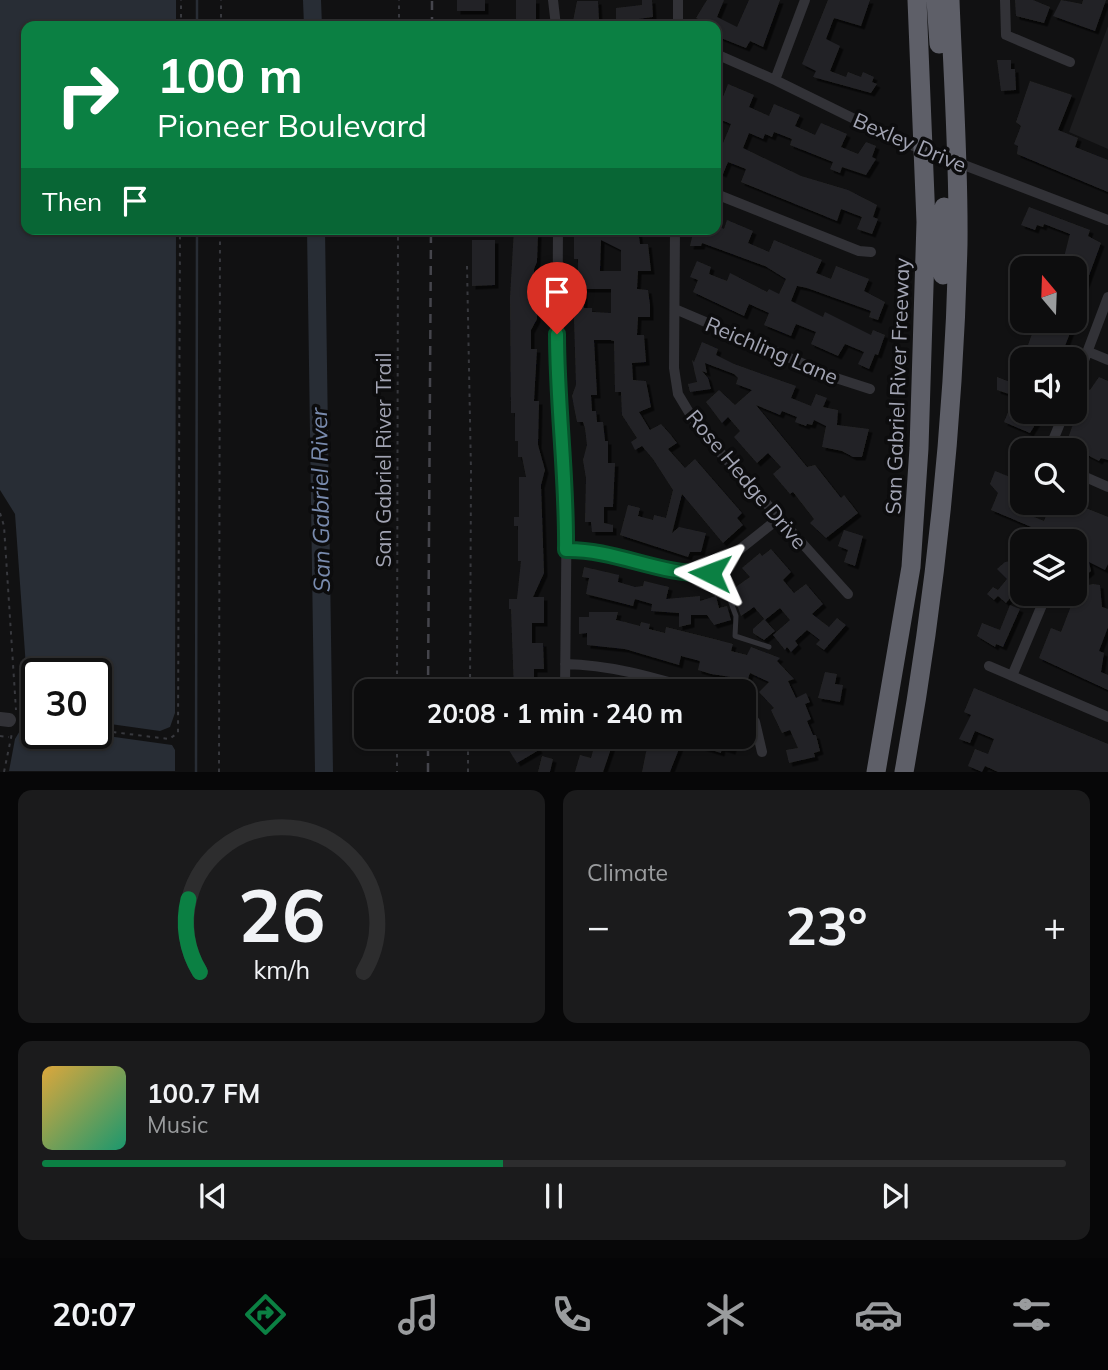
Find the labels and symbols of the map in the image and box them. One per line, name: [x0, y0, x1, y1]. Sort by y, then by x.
street label: Bexley Drive: [849, 106, 971, 178]
north arrow: [1010, 256, 1087, 332]
street label: San Gabriel River Freeway: [880, 257, 914, 515]
pin: [527, 262, 587, 334]
street label: Reichling Lane: [702, 310, 842, 390]
street label: San Gabriel River Trail: [370, 353, 396, 567]
street label: Rose Hedge Drive: [681, 404, 813, 554]
water label: San Gabriel River: [304, 406, 336, 592]
position arrow: [673, 536, 747, 610]
speed limit sign: 30: [21, 658, 112, 749]

